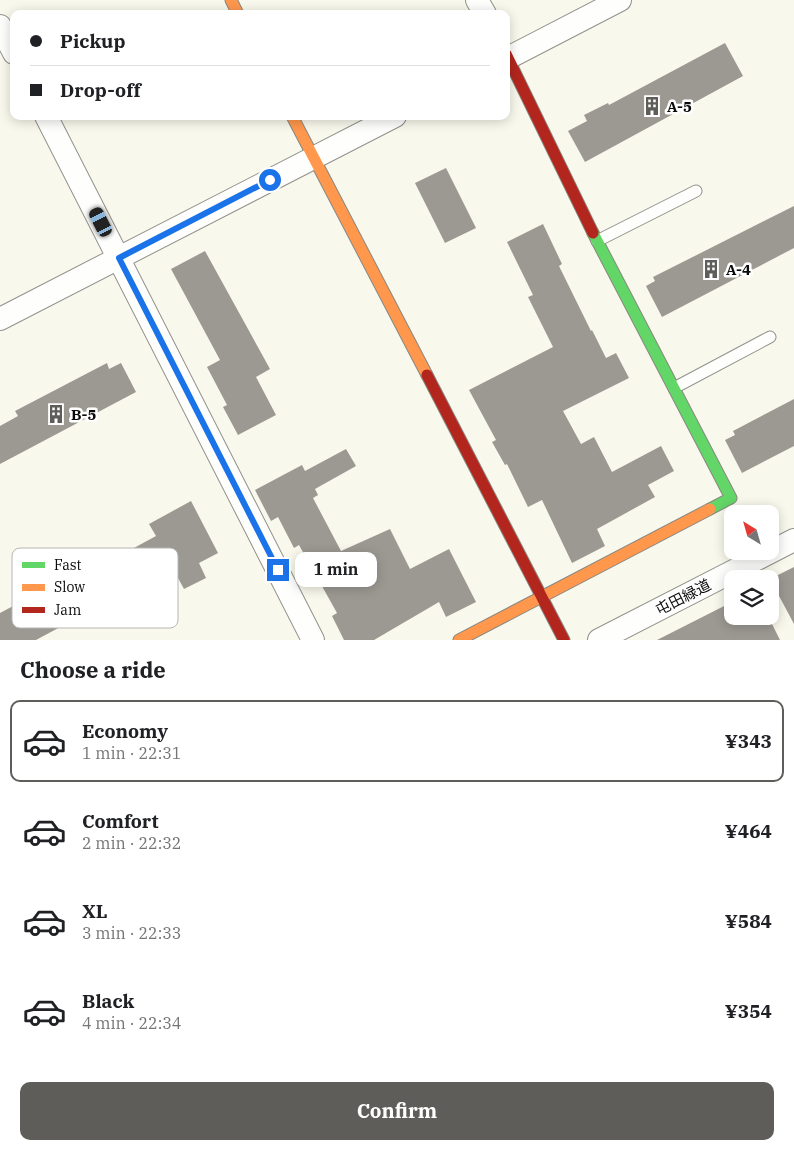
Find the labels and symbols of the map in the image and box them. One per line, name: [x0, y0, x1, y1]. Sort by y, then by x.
building icon: A-5: [641, 95, 663, 117]
place label: A-5: [667, 97, 692, 116]
route start: [259, 169, 281, 191]
car: [87, 205, 114, 239]
building icon: A-4: [700, 258, 722, 280]
place label: A-4: [726, 260, 751, 279]
building icon: B-5: [45, 403, 67, 425]
place label: B-5: [71, 405, 97, 424]
north arrow: [724, 505, 779, 560]
legend: [12, 548, 178, 628]
callout: 1 min: [296, 552, 378, 588]
text: Fast: [54, 556, 82, 574]
route end: [267, 559, 289, 581]
street label: 屯田緑道: [652, 575, 714, 619]
text: Slow: [54, 578, 85, 596]
text: Jam: [54, 601, 81, 619]

